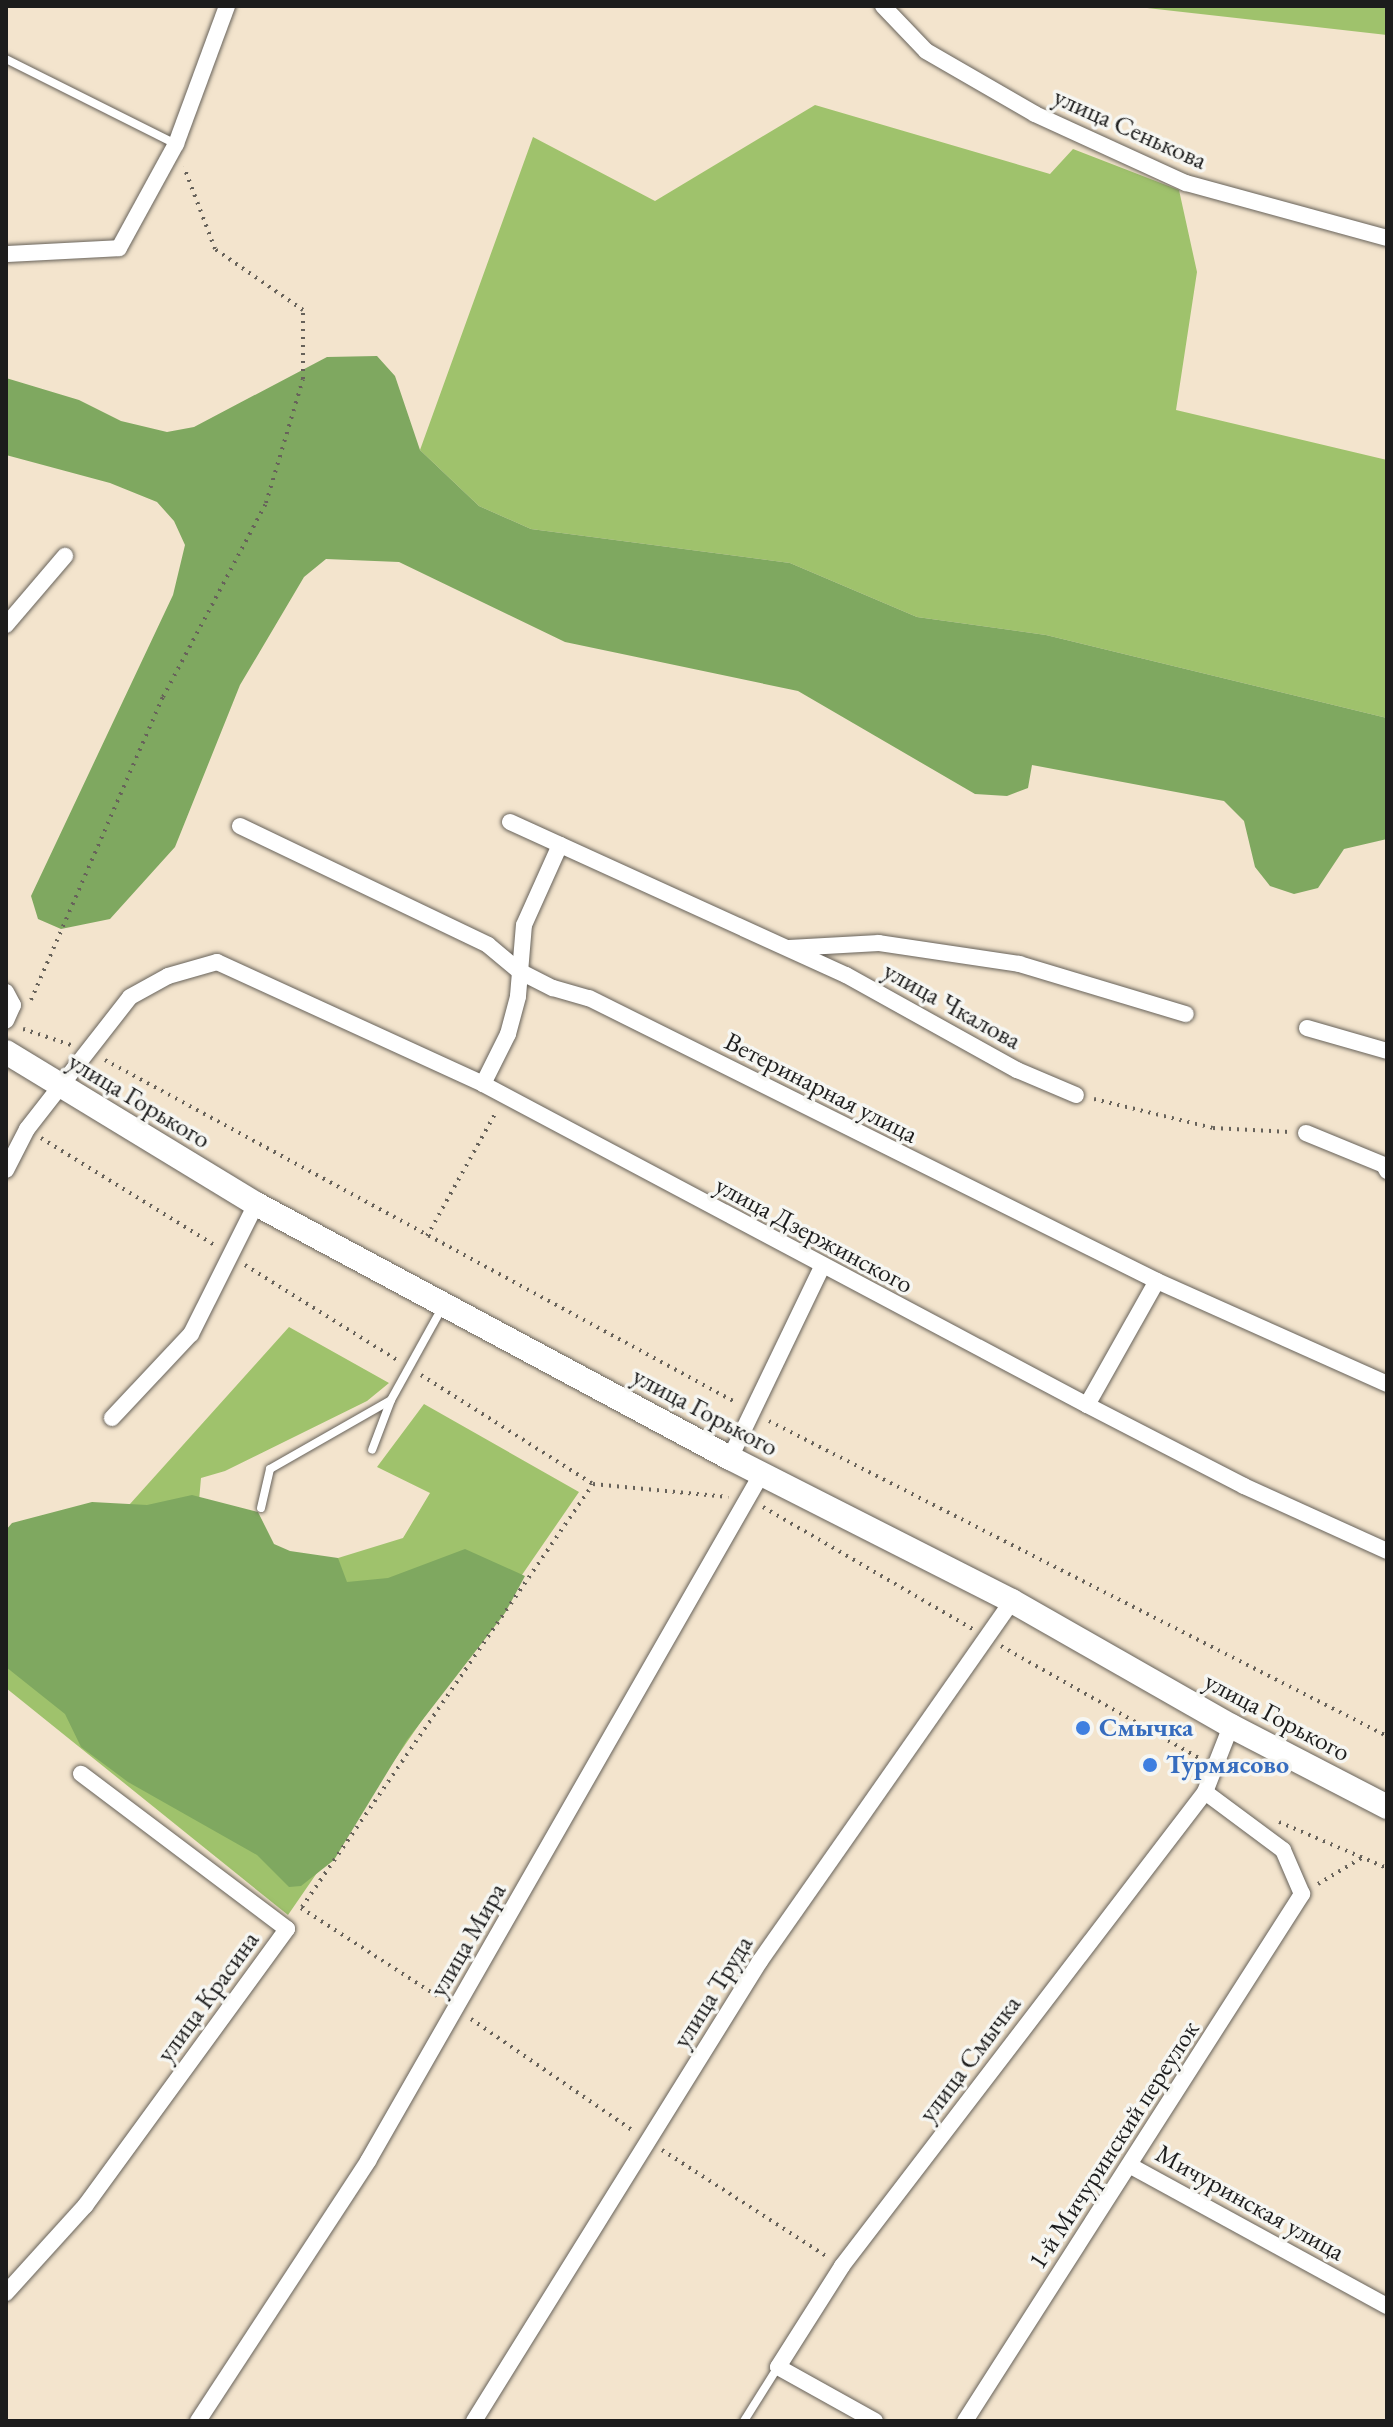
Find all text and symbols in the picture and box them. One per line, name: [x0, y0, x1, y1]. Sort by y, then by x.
street label: улица Сенькова: [1049, 81, 1211, 177]
street label: улица Чкалова: [878, 955, 1026, 1057]
street label: Ветеринарная улица: [719, 1026, 923, 1150]
street label: улица Горького: [62, 1046, 216, 1156]
street label: улица Дзержинского: [710, 1170, 918, 1300]
street label: улица Горького: [627, 1361, 783, 1463]
street label: улица Горького: [1199, 1666, 1355, 1768]
place label: Смычка: [1099, 1712, 1193, 1744]
marker: Смычка: [1074, 1719, 1092, 1737]
place label: Турмясово: [1166, 1749, 1289, 1781]
marker: Турмясово: [1141, 1756, 1159, 1774]
street label: улица Мира: [423, 1877, 513, 2003]
street label: улица Красина: [150, 1925, 266, 2069]
street label: улица Труда: [666, 1930, 760, 2054]
street label: улица Смычка: [912, 1989, 1028, 2129]
street label: 1-й Мичуринский переулок: [1022, 2015, 1206, 2275]
street label: Мичуринская улица: [1150, 2138, 1350, 2268]

